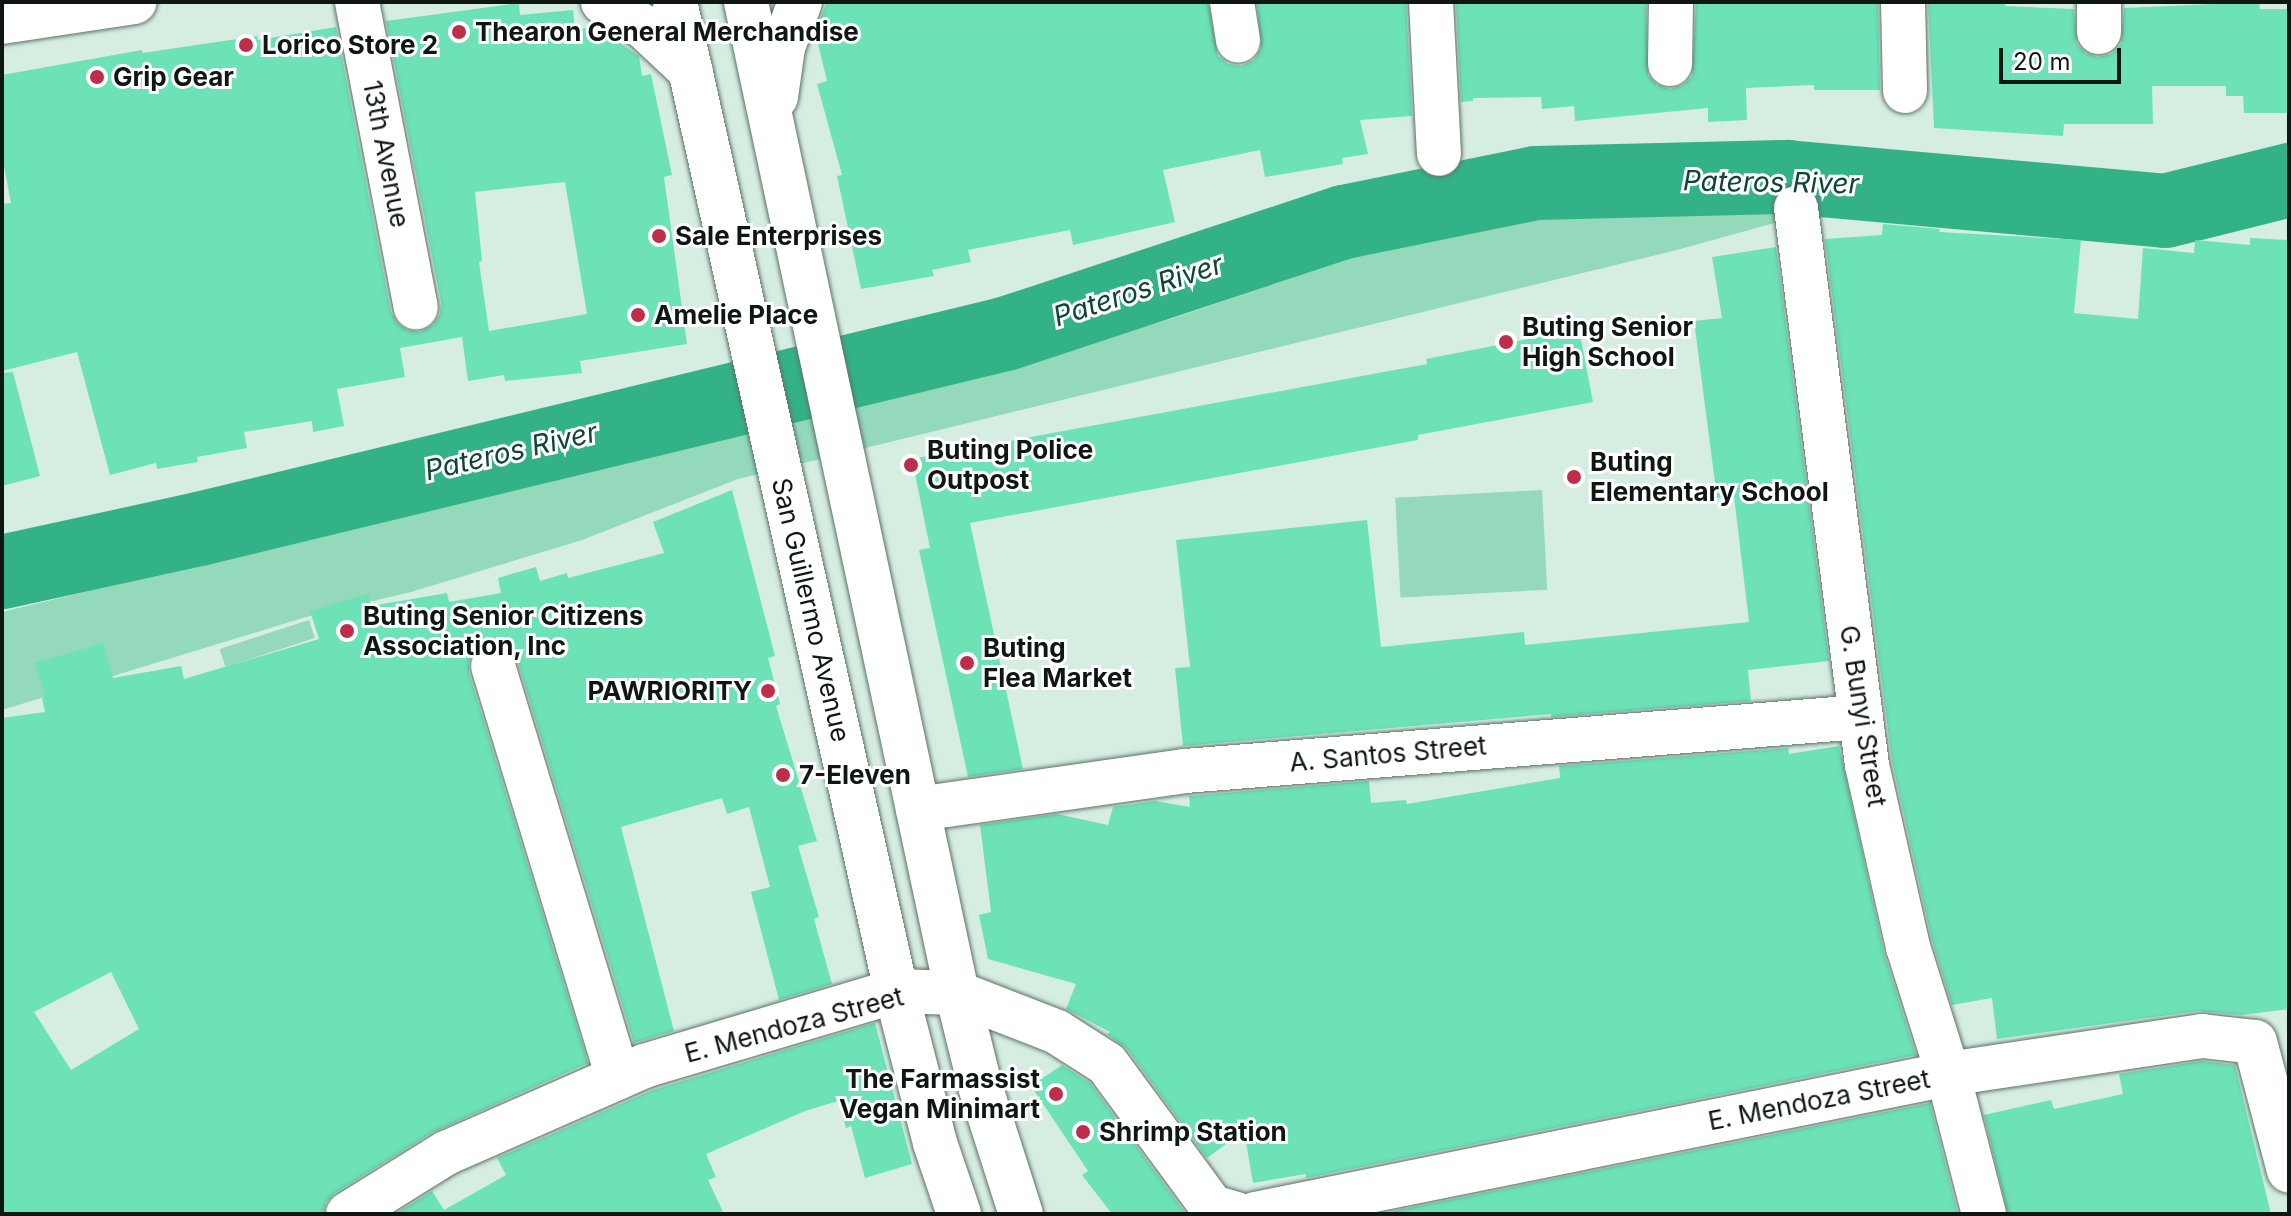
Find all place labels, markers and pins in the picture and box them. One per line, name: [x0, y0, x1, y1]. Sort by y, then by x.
place label: Thearon General Merchandise: [475, 16, 859, 48]
marker: Thearon General Merchandise: [450, 23, 468, 41]
place label: Lorico Store 2: [262, 29, 438, 61]
marker: Lorico Store 2: [237, 36, 255, 54]
place label: Grip Gear: [113, 61, 234, 93]
marker: Grip Gear: [88, 68, 106, 86]
place label: Sale Enterprises: [675, 220, 882, 252]
marker: Sale Enterprises: [650, 227, 668, 245]
place label: Amelie Place: [654, 299, 818, 331]
marker: Amelie Place: [629, 306, 647, 324]
place label: Buting Senior High School: [1522, 311, 1693, 372]
marker: Buting Senior High School: [1497, 333, 1515, 351]
place label: Buting Police Outpost: [927, 434, 1093, 496]
place label: Buting Elementary School: [1590, 446, 1829, 508]
marker: Buting Police Outpost: [902, 456, 920, 474]
marker: Buting Elementary School: [1565, 468, 1583, 486]
place label: Buting Senior Citizens Association, Inc: [363, 600, 644, 662]
marker: Buting Senior Citizens Association, Inc: [338, 622, 356, 640]
place label: Buting Flea Market: [983, 632, 1132, 694]
marker: Buting Flea Market: [958, 654, 976, 672]
place label: PAWRIORITY: [587, 675, 752, 707]
marker: PAWRIORITY: [759, 682, 777, 700]
place label: 7-Eleven: [799, 759, 911, 791]
marker: 7-Eleven: [774, 766, 792, 784]
place label: The Farmassist Vegan Minimart: [839, 1063, 1040, 1124]
marker: The Farmassist Vegan Minimart: [1047, 1085, 1065, 1103]
place label: Shrimp Station: [1099, 1116, 1287, 1148]
marker: Shrimp Station: [1074, 1123, 1092, 1141]

